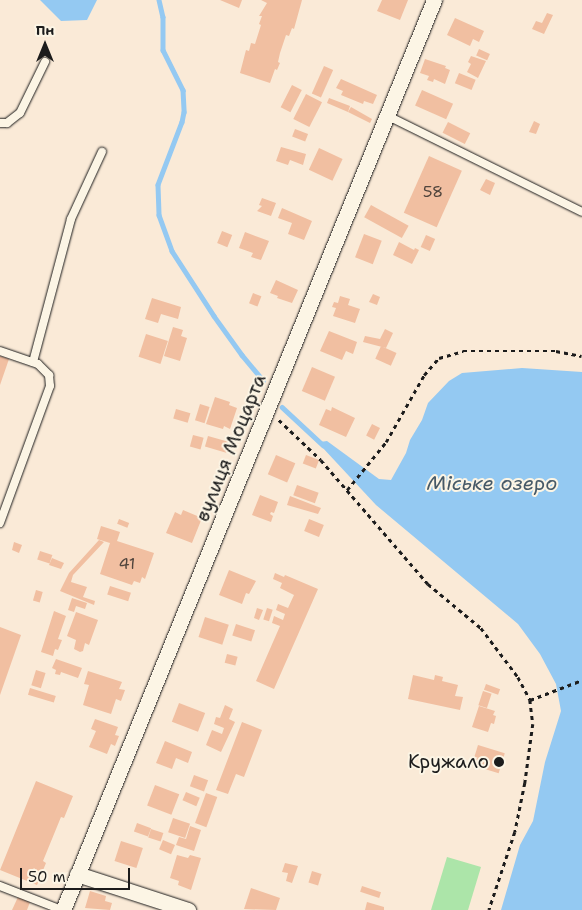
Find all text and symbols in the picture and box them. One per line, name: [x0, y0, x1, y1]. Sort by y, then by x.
north arrow: [20, 20, 70, 70]
text: Пн: [36, 21, 54, 39]
house number: 58: [423, 182, 443, 202]
street label: вулиця Моцарта: [191, 371, 271, 525]
water label: Міське озеро: [427, 471, 557, 495]
house number: 41: [118, 554, 136, 574]
place label: Кружало: [408, 751, 489, 773]
marker: Кружало: [493, 756, 505, 768]
scale bar: [22, 858, 132, 890]
text: 50 m: [28, 867, 66, 887]

